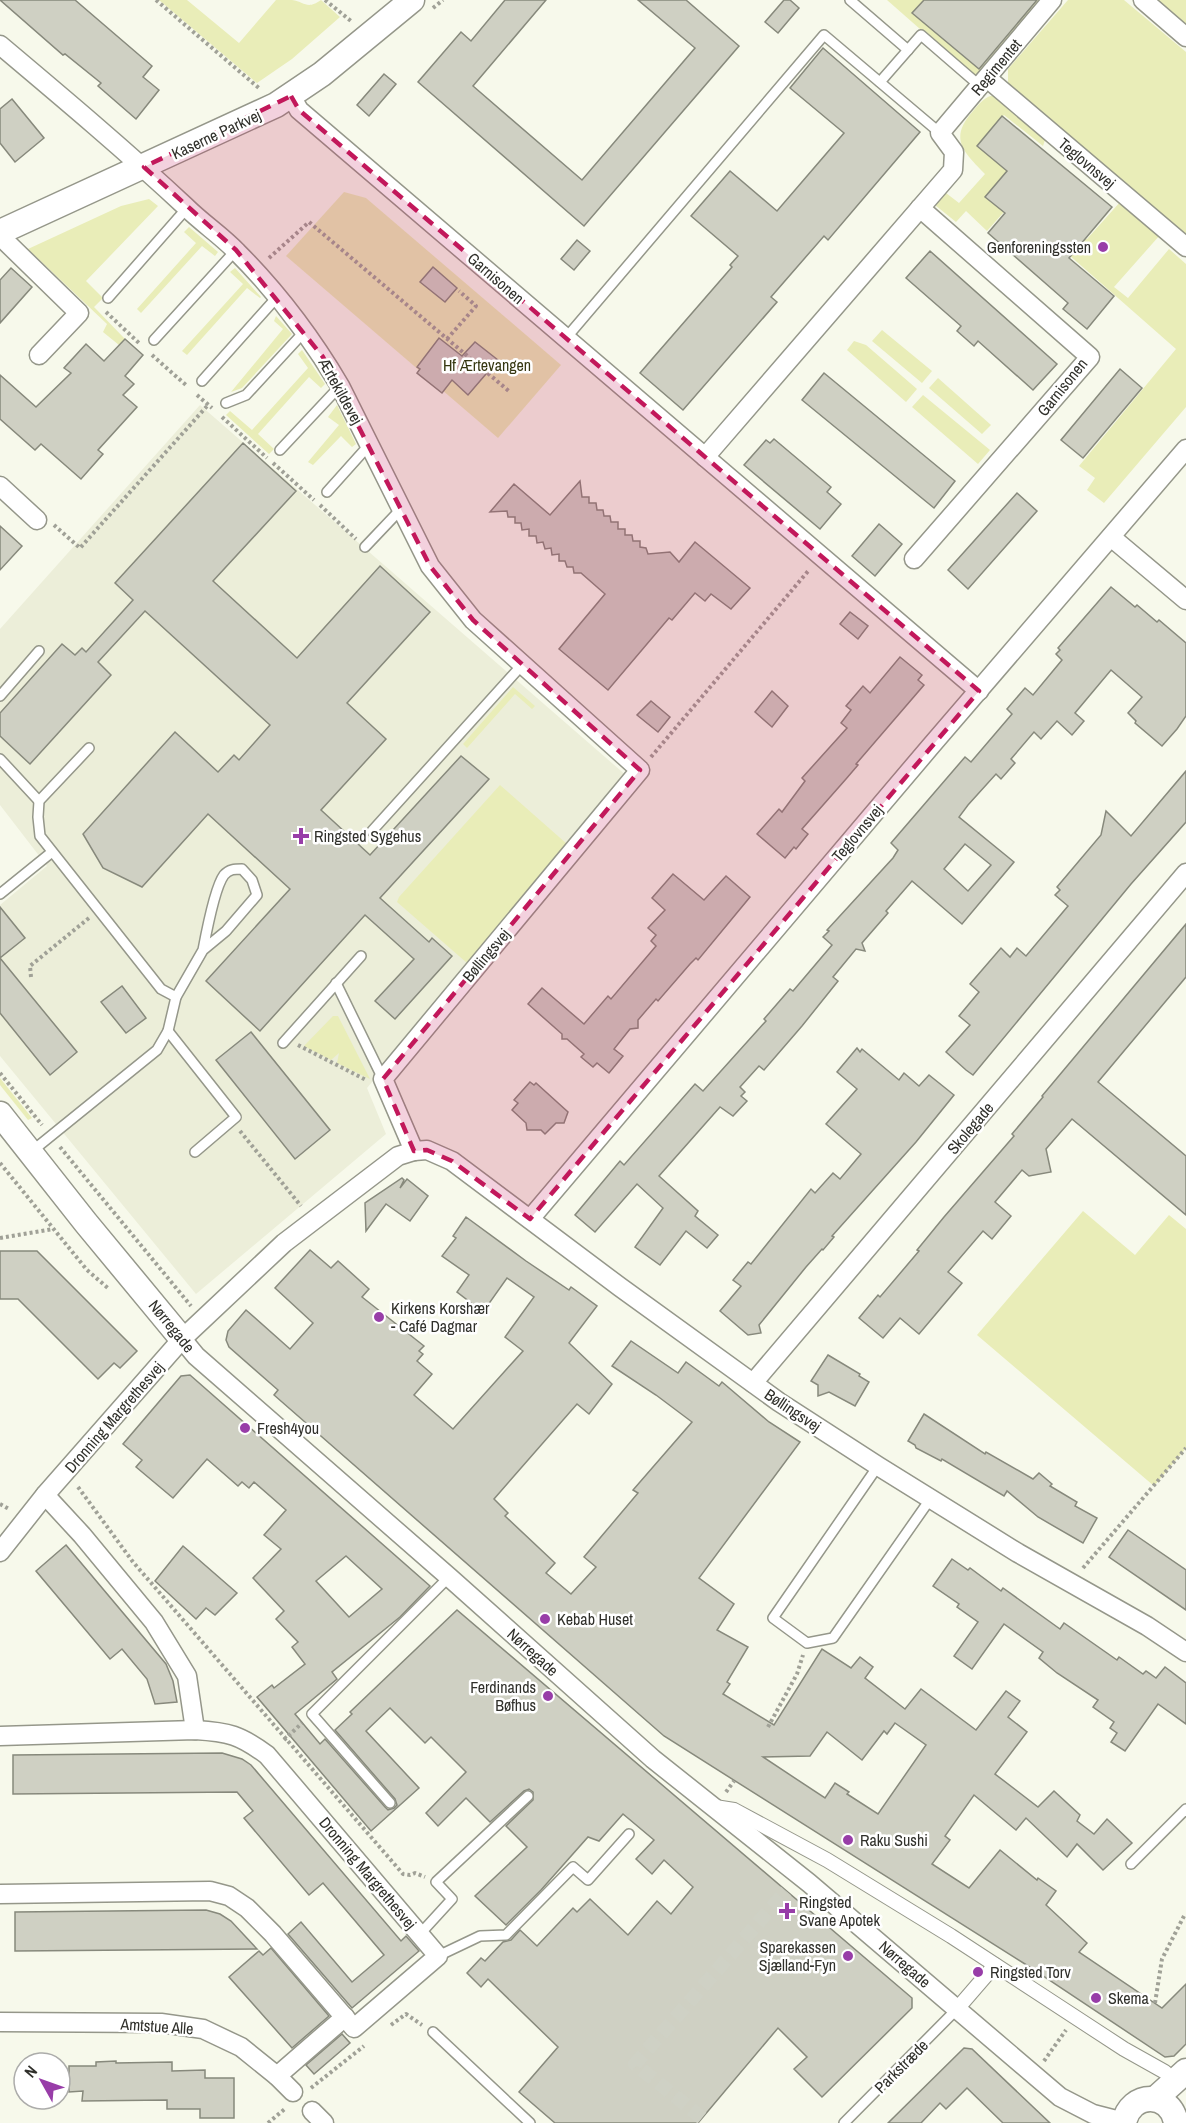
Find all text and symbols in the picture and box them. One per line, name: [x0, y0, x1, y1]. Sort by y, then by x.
street label: Regimentet: [966, 34, 1026, 100]
street label: Kaserne Parkvej: [168, 104, 264, 164]
street label: Teglovnsvej: [1054, 133, 1120, 194]
place label: Genforeningssten: [987, 236, 1091, 258]
marker: Genforeningssten: [1096, 240, 1110, 254]
street label: Garnisonen: [463, 247, 529, 309]
street label: Ærtekildevej: [313, 353, 368, 428]
street label: Garnisonen: [1032, 353, 1092, 421]
park label: Hf Ærtevangen: [443, 354, 531, 376]
street label: Teglovnsvej: [827, 800, 888, 866]
place label: Ringsted Sygehus: [314, 825, 421, 847]
marker: Ringsted Sygehus: [292, 827, 310, 845]
street label: Bøllingsvej: [457, 924, 515, 986]
street label: Skolegade: [942, 1097, 998, 1159]
street label: Nørregade: [144, 1295, 200, 1357]
place label: Kirkens Korshær - Café Dagmar: [391, 1297, 490, 1337]
marker: Kirkens Korshær - Café Dagmar: [372, 1310, 386, 1324]
street label: Dronning Margrethesvej: [60, 1357, 169, 1477]
street label: Bøllingsvej: [761, 1383, 826, 1437]
place label: Fresh4you: [257, 1417, 319, 1439]
marker: Fresh4you: [238, 1421, 252, 1435]
place label: Kebab Huset: [557, 1608, 633, 1630]
marker: Kebab Huset: [538, 1612, 552, 1626]
street label: Nørregade: [503, 1623, 563, 1681]
place label: Ferdinands Bøfhus: [470, 1676, 536, 1716]
marker: Ferdinands Bøfhus: [541, 1689, 555, 1703]
street label: Dronning Margrethesvej: [314, 1812, 422, 1934]
place label: Raku Sushi: [860, 1829, 928, 1851]
marker: Raku Sushi: [841, 1833, 855, 1847]
place label: Ringsted Svane Apotek: [799, 1891, 880, 1931]
marker: Ringsted Svane Apotek: [780, 1904, 794, 1918]
street label: Nørregade: [874, 1935, 936, 1993]
place label: Sparekassen Sjælland-Fyn: [759, 1936, 836, 1976]
marker: Sparekassen Sjælland-Fyn: [841, 1949, 855, 1963]
place label: Ringsted Torv: [990, 1961, 1071, 1983]
marker: Ringsted Torv: [971, 1965, 985, 1979]
place label: Skema: [1108, 1987, 1150, 2009]
marker: Skema: [1089, 1991, 1103, 2005]
street label: Amtstue Alle: [119, 2012, 194, 2040]
street label: Parkstræde: [869, 2034, 933, 2098]
north arrow: [12, 2051, 72, 2111]
text: N: [19, 2061, 42, 2082]

